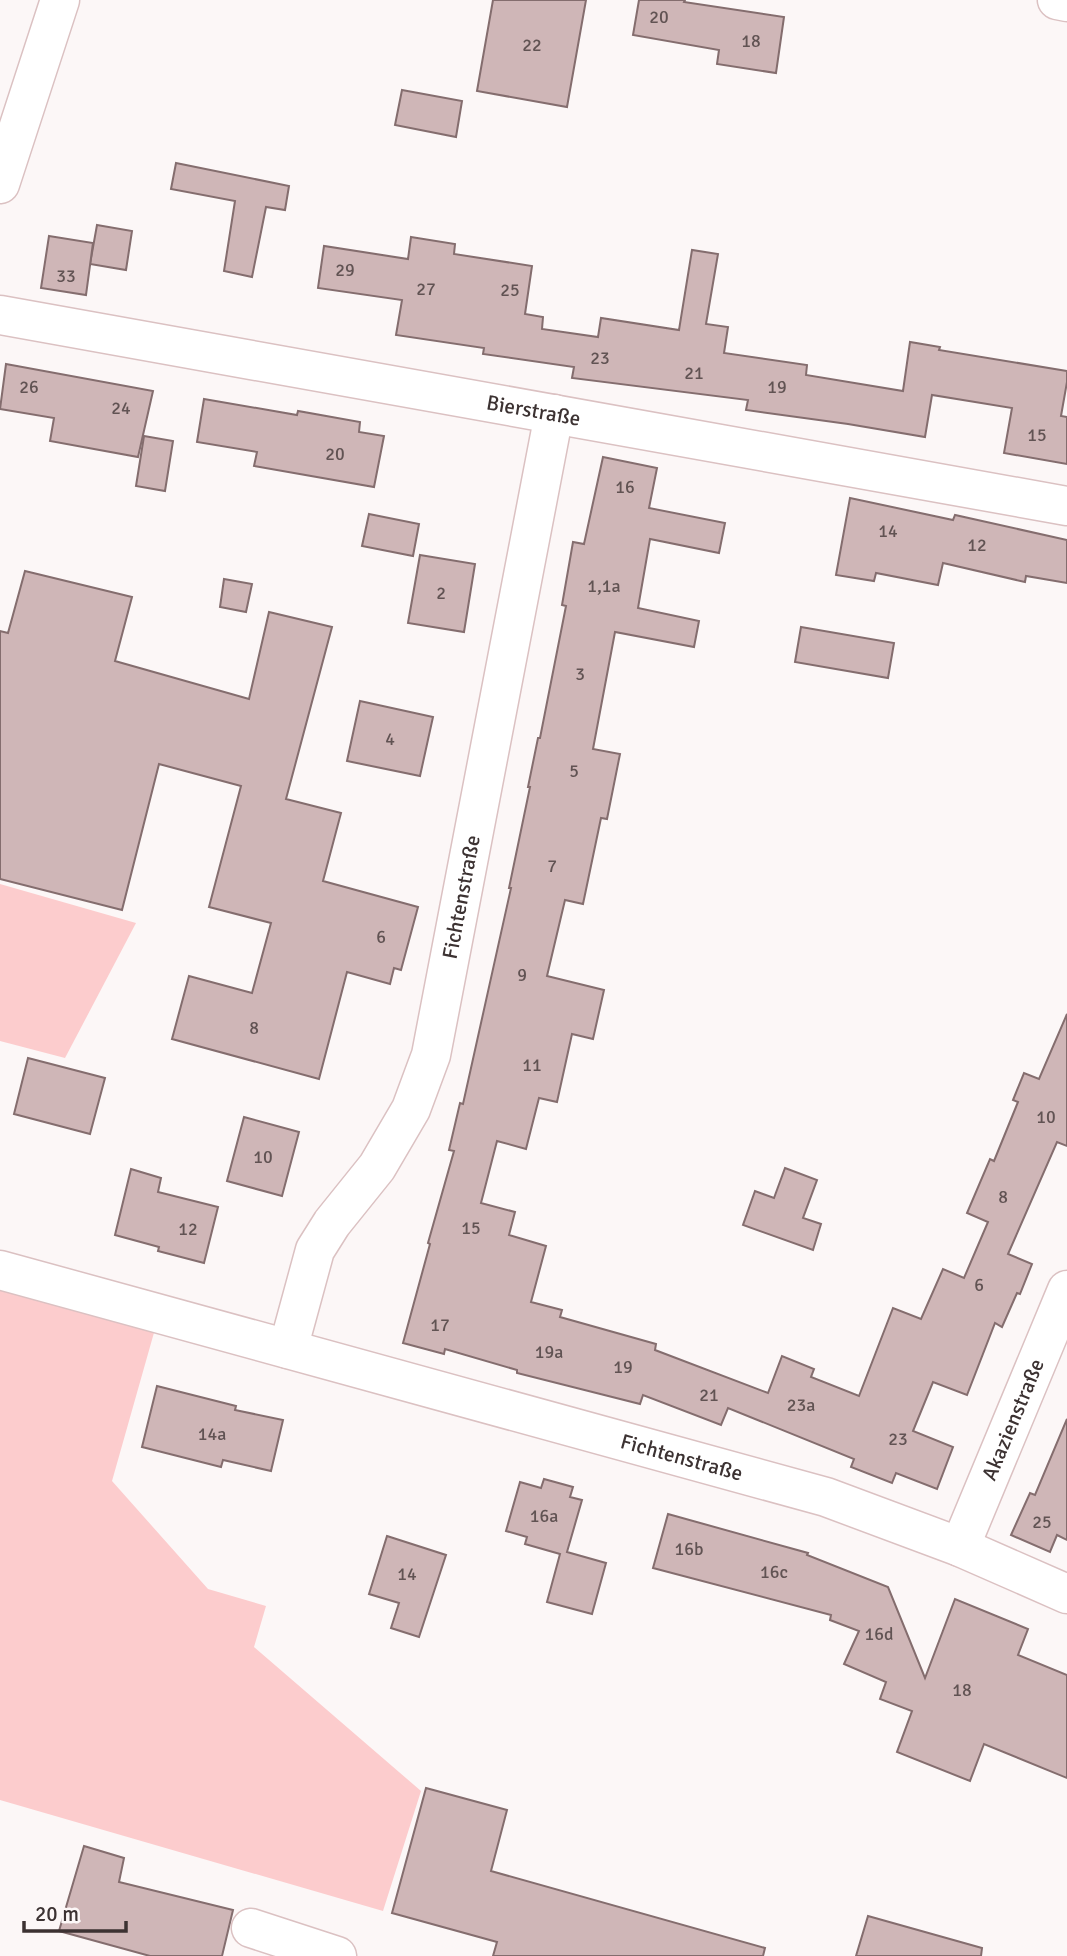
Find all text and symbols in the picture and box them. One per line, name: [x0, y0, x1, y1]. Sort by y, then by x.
house number: 20: [649, 6, 669, 28]
house number: 18: [741, 30, 761, 52]
house number: 22: [522, 34, 542, 56]
house number: 29: [335, 259, 355, 281]
house number: 33: [56, 265, 76, 287]
house number: 27: [416, 278, 436, 300]
house number: 25: [500, 279, 520, 301]
house number: 23: [590, 347, 610, 369]
house number: 21: [684, 362, 704, 384]
house number: 26: [19, 376, 39, 398]
house number: 19: [767, 376, 787, 398]
street label: Bierstraße: [484, 389, 583, 432]
house number: 24: [111, 397, 131, 419]
house number: 15: [1027, 424, 1047, 446]
house number: 20: [325, 443, 345, 465]
house number: 16: [615, 476, 635, 498]
house number: 14: [878, 520, 898, 542]
house number: 12: [967, 534, 987, 556]
house number: 1,1a: [587, 575, 621, 597]
house number: 2: [436, 582, 446, 604]
house number: 3: [575, 663, 585, 685]
house number: 4: [385, 728, 395, 750]
house number: 5: [569, 760, 579, 782]
street label: Fichtenstraße: [437, 833, 486, 961]
house number: 7: [547, 855, 557, 877]
house number: 6: [376, 926, 386, 948]
house number: 9: [517, 964, 527, 986]
house number: 8: [249, 1017, 259, 1039]
house number: 11: [522, 1054, 542, 1076]
house number: 10: [1036, 1106, 1056, 1128]
house number: 10: [253, 1146, 273, 1168]
house number: 8: [998, 1186, 1008, 1208]
house number: 15: [461, 1217, 481, 1239]
house number: 12: [178, 1218, 198, 1240]
house number: 6: [974, 1274, 984, 1296]
house number: 17: [430, 1314, 450, 1336]
house number: 19a: [535, 1341, 563, 1363]
street label: Akazienstraße: [976, 1355, 1050, 1484]
house number: 19: [613, 1356, 633, 1378]
house number: 21: [699, 1384, 719, 1406]
house number: 23a: [787, 1394, 815, 1416]
house number: 14a: [198, 1423, 226, 1445]
street label: Fichtenstraße: [618, 1428, 746, 1487]
house number: 23: [888, 1428, 908, 1450]
house number: 16a: [530, 1505, 558, 1527]
house number: 25: [1032, 1511, 1052, 1533]
house number: 16b: [675, 1538, 703, 1560]
house number: 16c: [760, 1561, 788, 1583]
house number: 14: [397, 1563, 417, 1585]
house number: 16d: [865, 1623, 893, 1645]
house number: 18: [952, 1679, 972, 1701]
scale bar: [24, 1890, 126, 1934]
text: 20 m: [35, 1901, 79, 1927]

